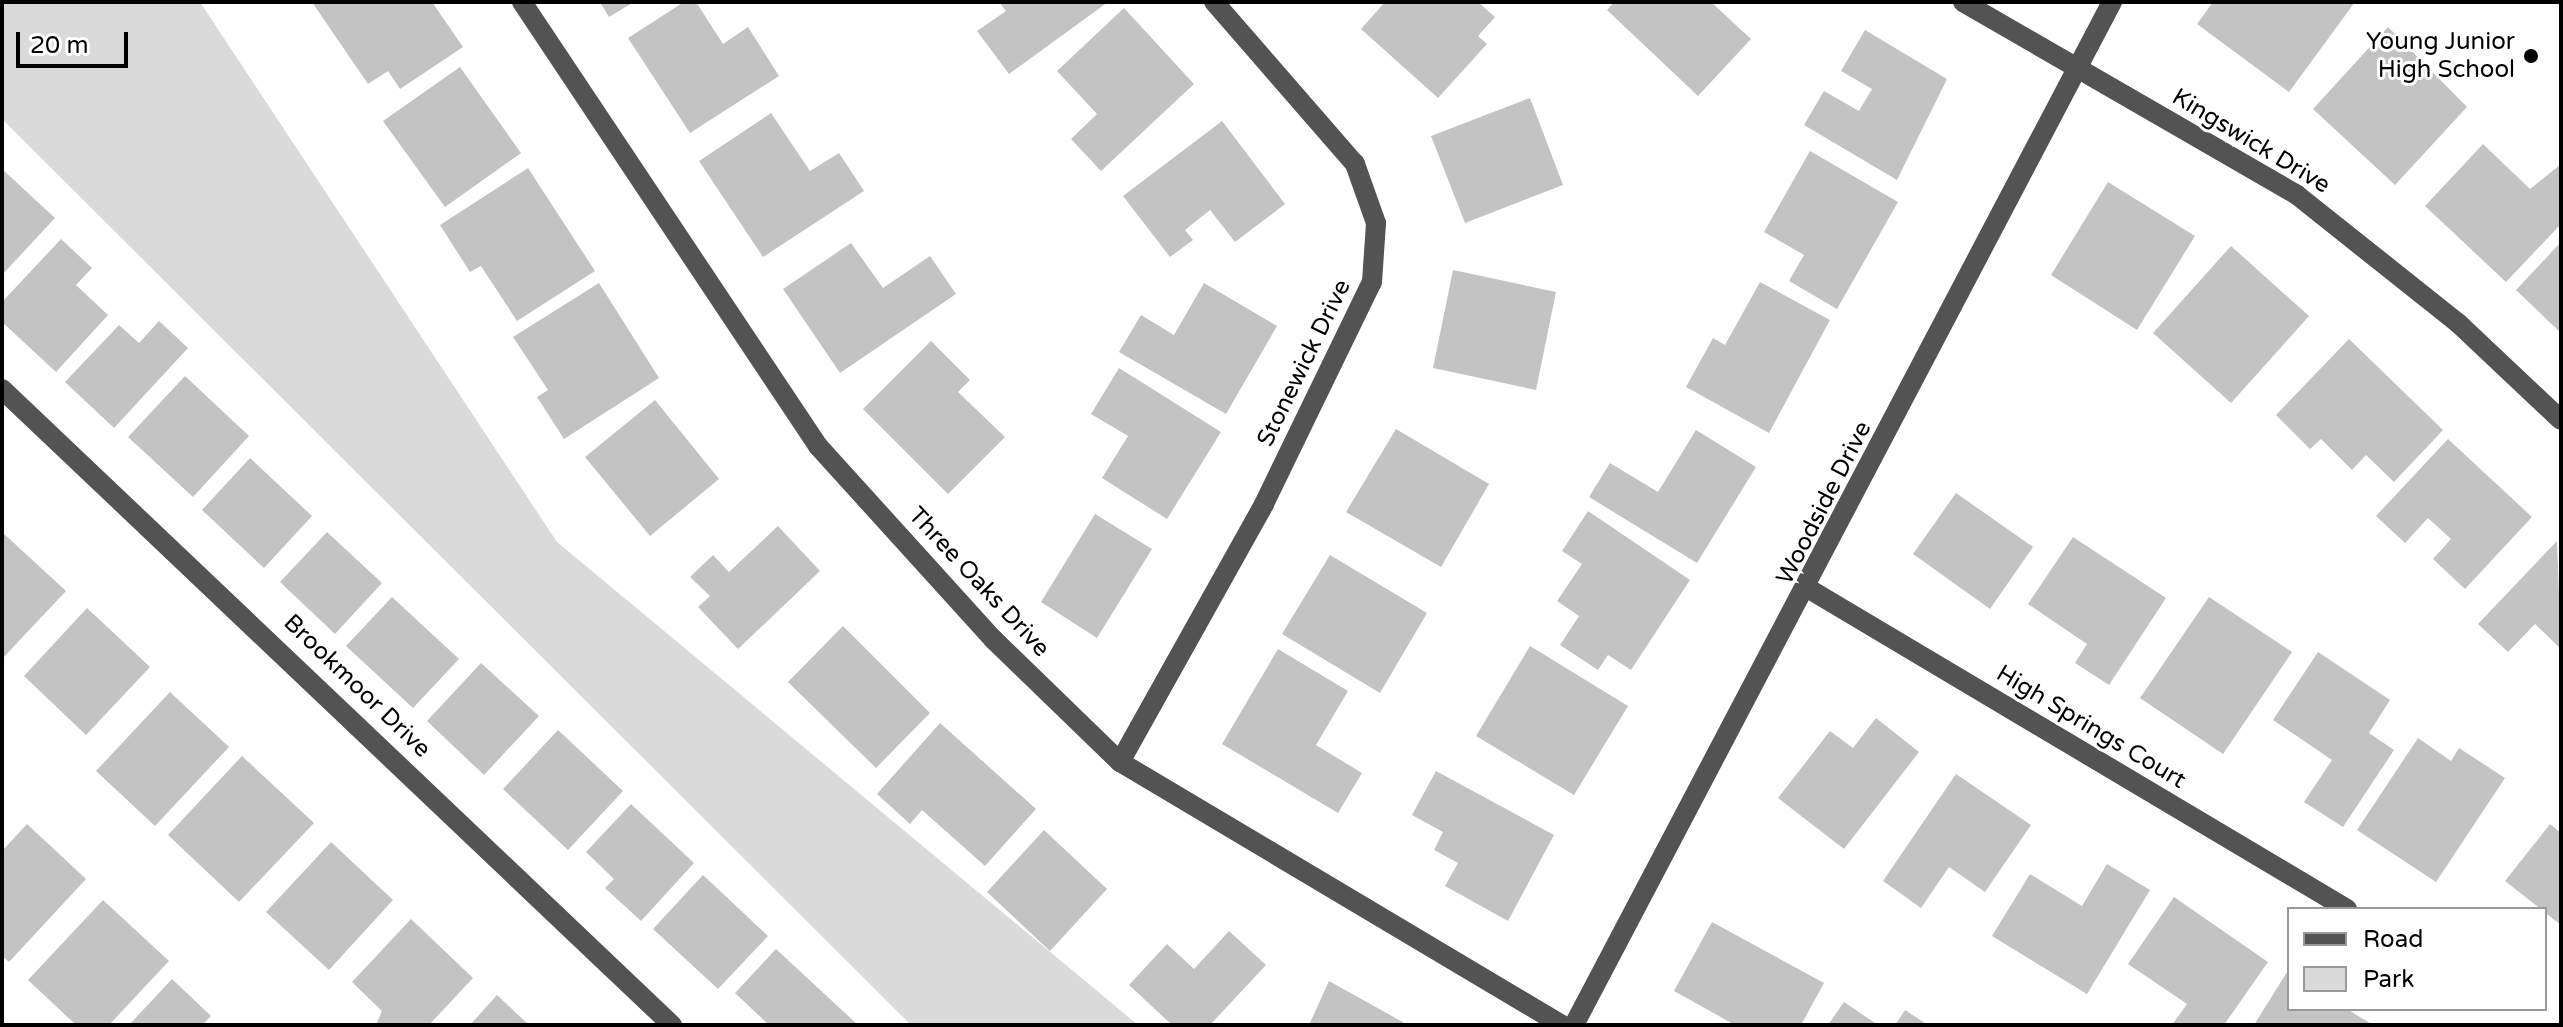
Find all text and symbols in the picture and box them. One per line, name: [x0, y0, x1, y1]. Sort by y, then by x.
scale bar: [20, 16, 132, 66]
place label: Young Junior High School: [2366, 28, 2515, 84]
text: 20 m: [30, 31, 88, 60]
marker: Young Junior High School: [2522, 47, 2540, 65]
street label: Kingswick Drive: [2167, 82, 2335, 200]
street label: Stonewick Drive: [1251, 275, 1357, 451]
street label: Woodside Drive: [1771, 417, 1877, 589]
street label: Three Oaks Drive: [902, 501, 1056, 663]
street label: Brookmoor Drive: [277, 608, 437, 764]
street label: High Springs Court: [1991, 659, 2191, 795]
legend: [2287, 907, 2547, 1011]
text: Road: [2363, 925, 2423, 954]
text: Park: [2363, 965, 2414, 994]

